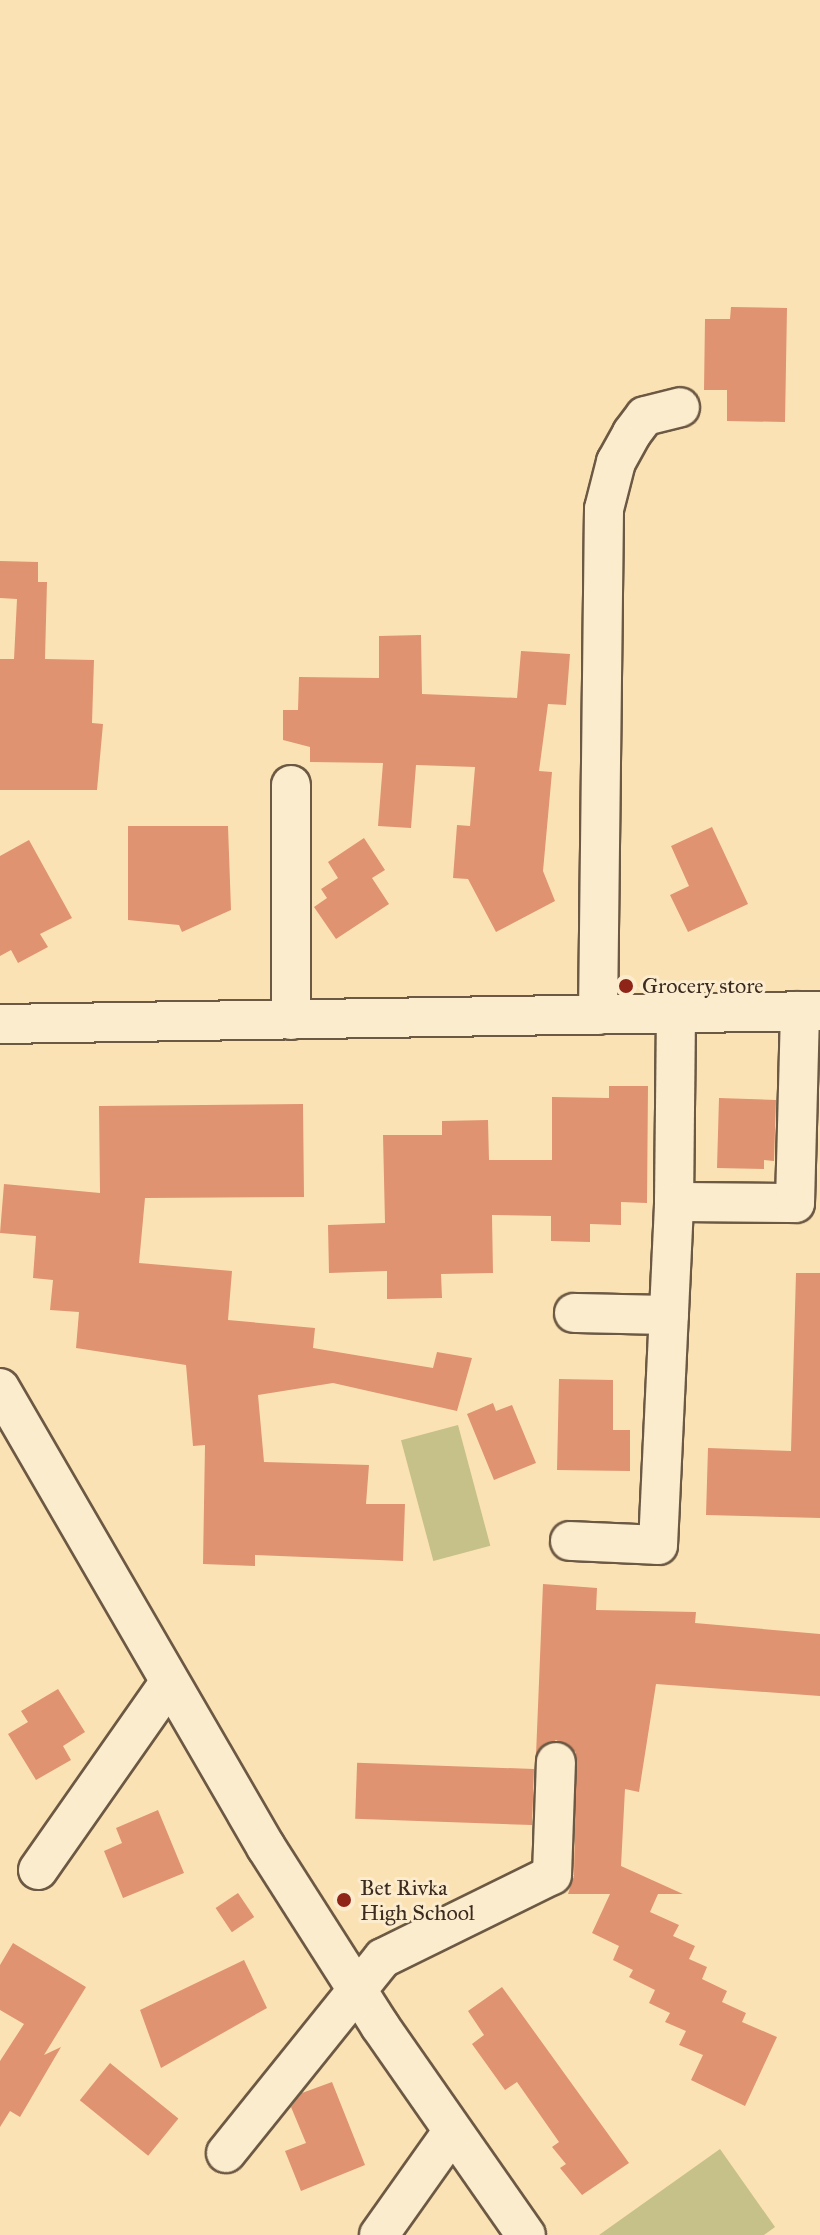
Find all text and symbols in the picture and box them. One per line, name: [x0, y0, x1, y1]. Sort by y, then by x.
place label: Grocery store: [642, 973, 763, 999]
marker: Grocery store: [617, 977, 635, 995]
place label: Bet Rivka High School: [360, 1874, 475, 1926]
marker: Bet Rivka High School: [335, 1891, 353, 1909]

